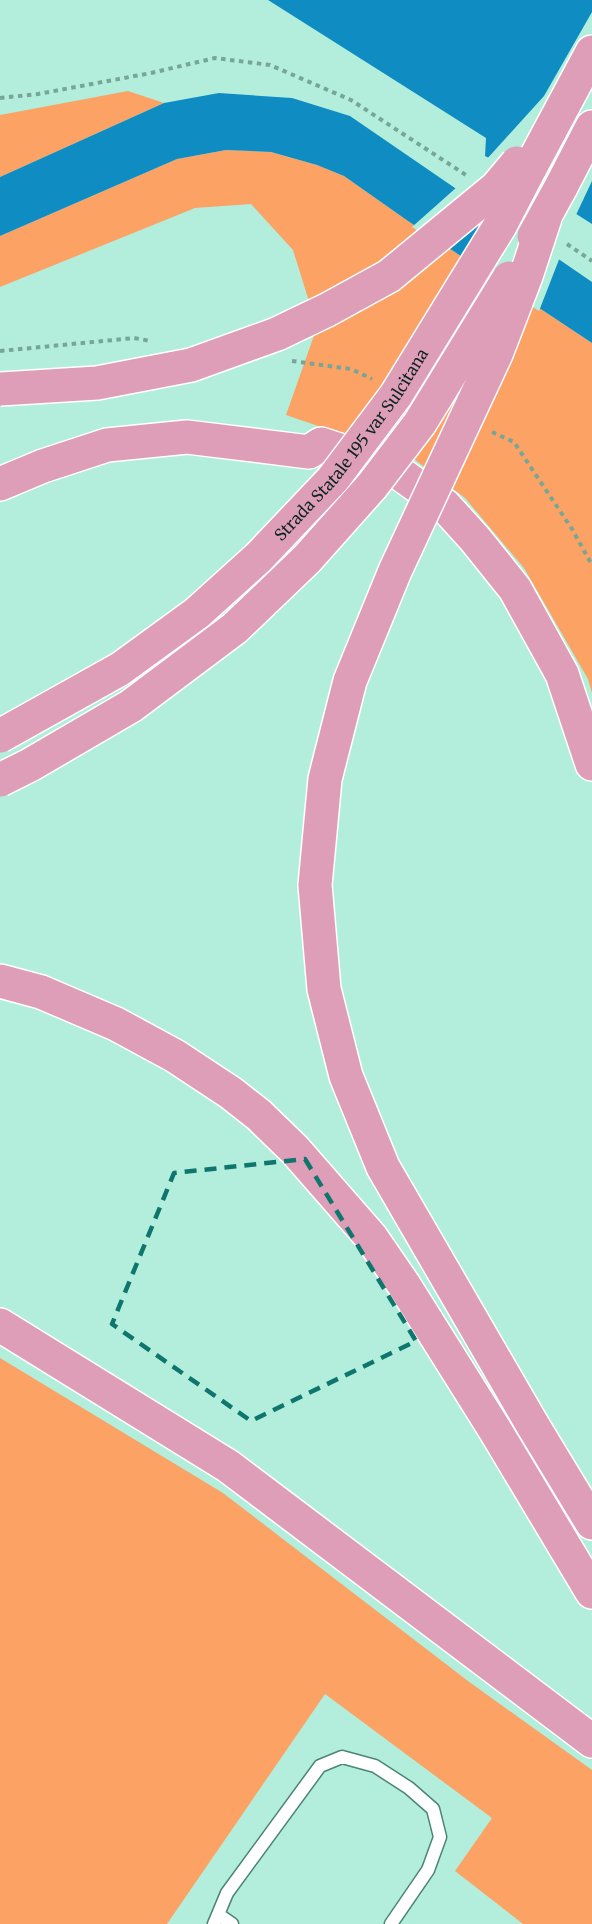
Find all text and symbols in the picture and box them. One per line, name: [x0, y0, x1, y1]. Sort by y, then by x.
street label: Strada Statale 195 var Sulcitana: [270, 344, 432, 545]

